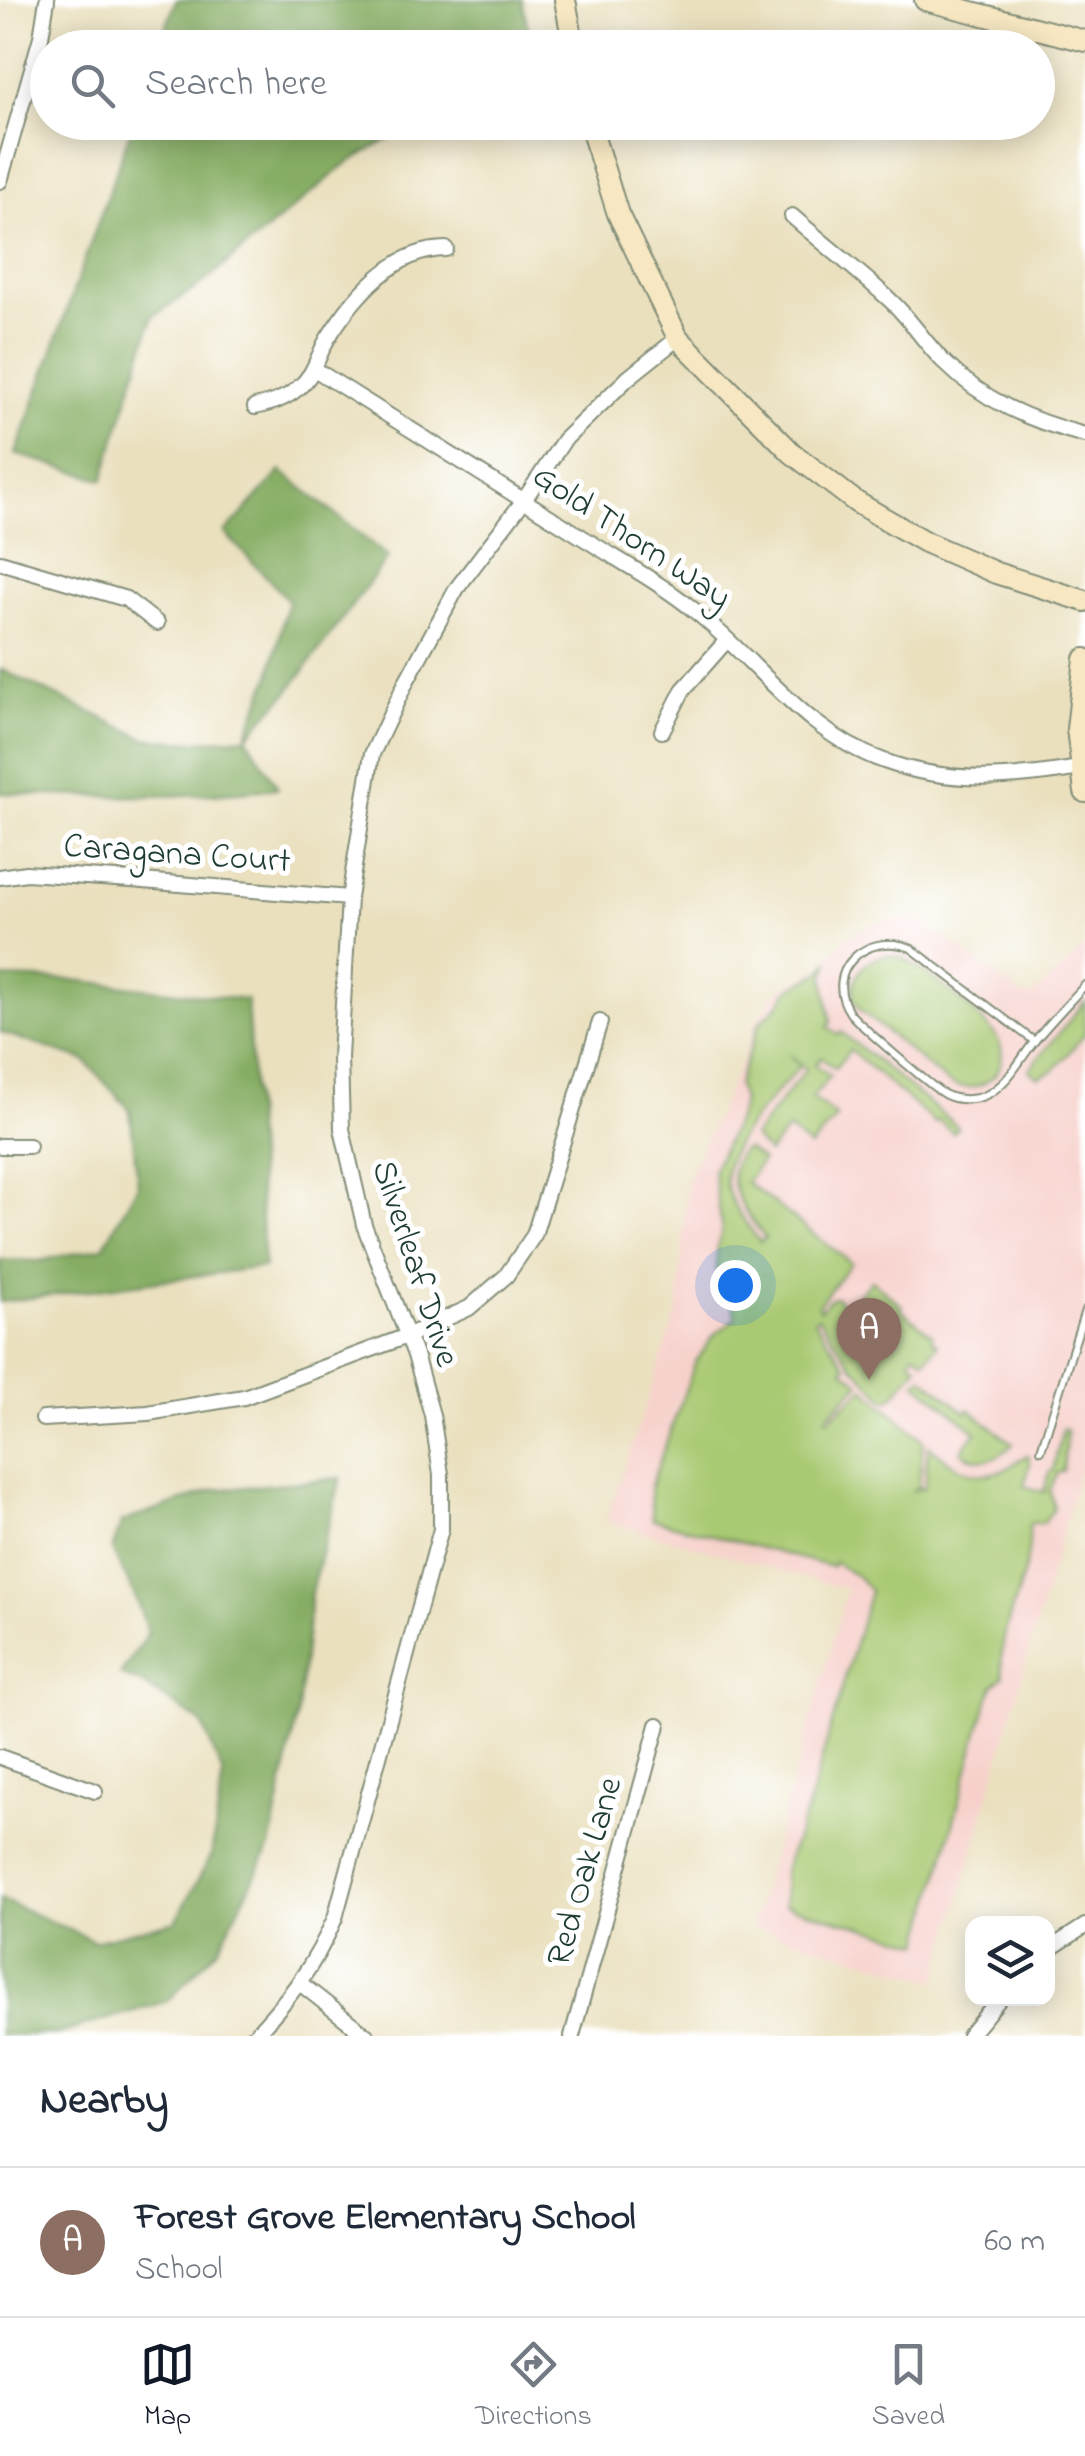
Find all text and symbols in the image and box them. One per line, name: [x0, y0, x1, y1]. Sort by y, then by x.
search box: [30, 30, 1055, 140]
text: Search here: [145, 57, 327, 113]
icon: search: [65, 58, 120, 113]
street label: Gold Thorn Way: [521, 452, 741, 624]
street label: Caragana Court: [62, 822, 292, 888]
street label: Silverleaf Drive: [357, 1154, 471, 1374]
your location: [710, 1260, 761, 1311]
pin: A: [836, 1298, 902, 1380]
street label: Red Oak Lane: [535, 1771, 637, 1972]
map controls: [965, 1916, 1055, 2006]
button: layers: [965, 1916, 1055, 2006]
text: Nearby: [40, 2071, 168, 2132]
text: Forest Grove Elementary School: [135, 2191, 636, 2247]
text: A: [63, 2219, 82, 2266]
text: 60 m: [984, 2219, 1045, 2266]
text: School: [135, 2247, 223, 2294]
tab: Map: [140, 2337, 195, 2438]
tab: Directions: [475, 2337, 592, 2438]
tab: Saved: [872, 2337, 945, 2438]

